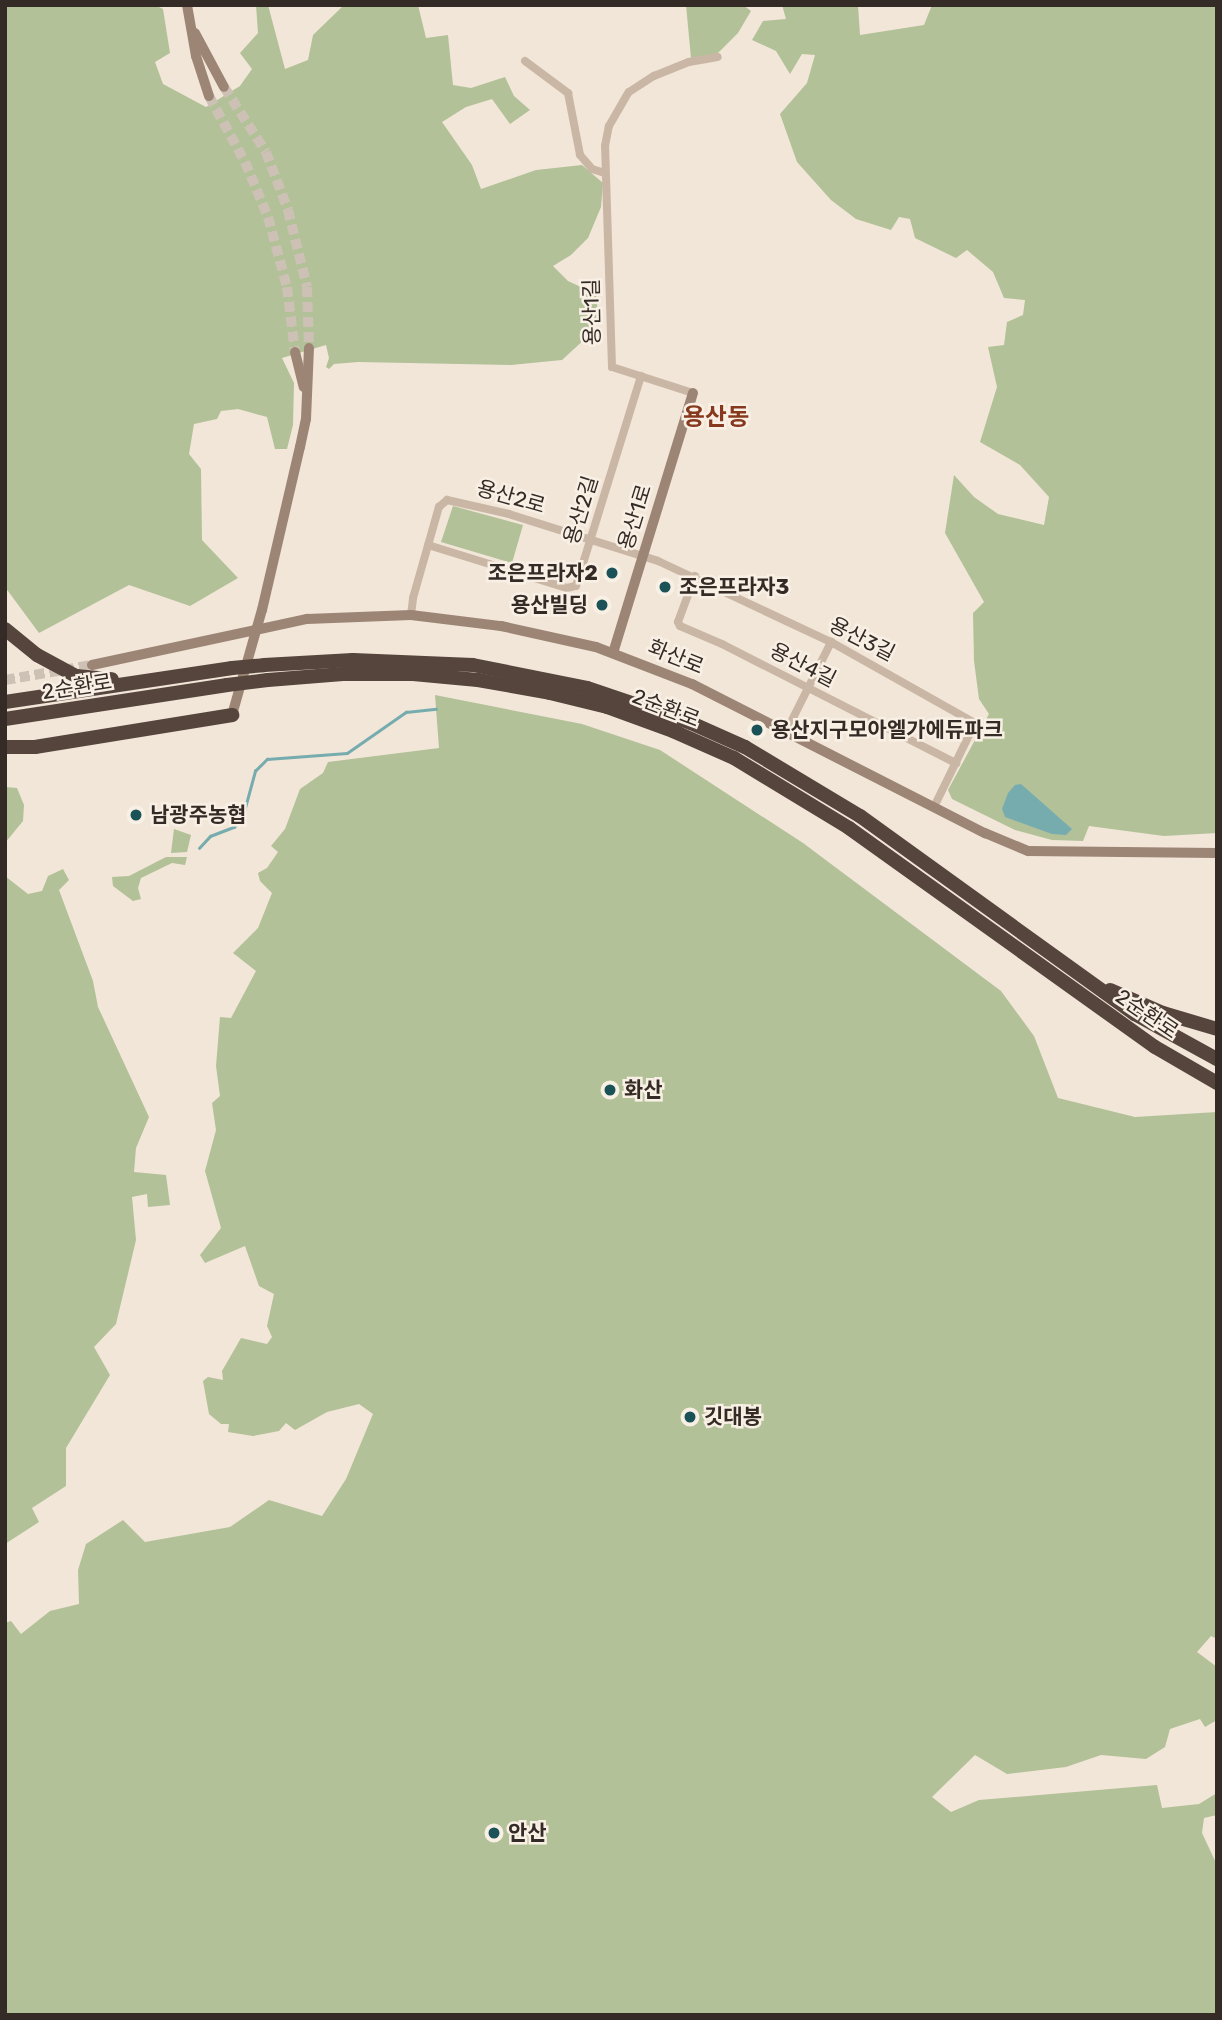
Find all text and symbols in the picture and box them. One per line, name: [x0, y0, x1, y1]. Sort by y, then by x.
street label: 용산1길: [579, 278, 605, 346]
district label: 용산동: [683, 404, 749, 432]
street label: 용산2길: [559, 473, 603, 547]
street label: 용산2로: [474, 475, 548, 519]
street label: 용산1로: [613, 481, 657, 553]
place label: 조은프라자2: [488, 560, 598, 586]
marker: 조은프라자2: [604, 565, 620, 581]
place label: 조은프라자3: [679, 574, 789, 600]
marker: 조은프라자3: [657, 579, 673, 595]
place label: 용산빌딩: [511, 592, 588, 618]
marker: 용산빌딩: [594, 597, 610, 613]
street label: 용산3길: [825, 612, 899, 666]
street label: 화산로: [644, 634, 708, 680]
street label: 용산4길: [766, 638, 840, 692]
street label: 2순환로: [40, 669, 114, 705]
street label: 2순환로: [629, 684, 703, 732]
place label: 용산지구모아엘가에듀파크: [771, 717, 1003, 743]
marker: 용산지구모아엘가에듀파크: [749, 722, 765, 738]
place label: 남광주농협: [150, 802, 247, 828]
marker: 남광주농협: [128, 807, 144, 823]
street label: 2순환로: [1111, 984, 1183, 1044]
place label: 화산: [624, 1077, 663, 1103]
marker: 화산: [602, 1082, 618, 1098]
place label: 깃대봉: [704, 1404, 762, 1430]
marker: 깃대봉: [682, 1409, 698, 1425]
place label: 안산: [508, 1820, 547, 1846]
marker: 안산: [486, 1825, 502, 1841]

